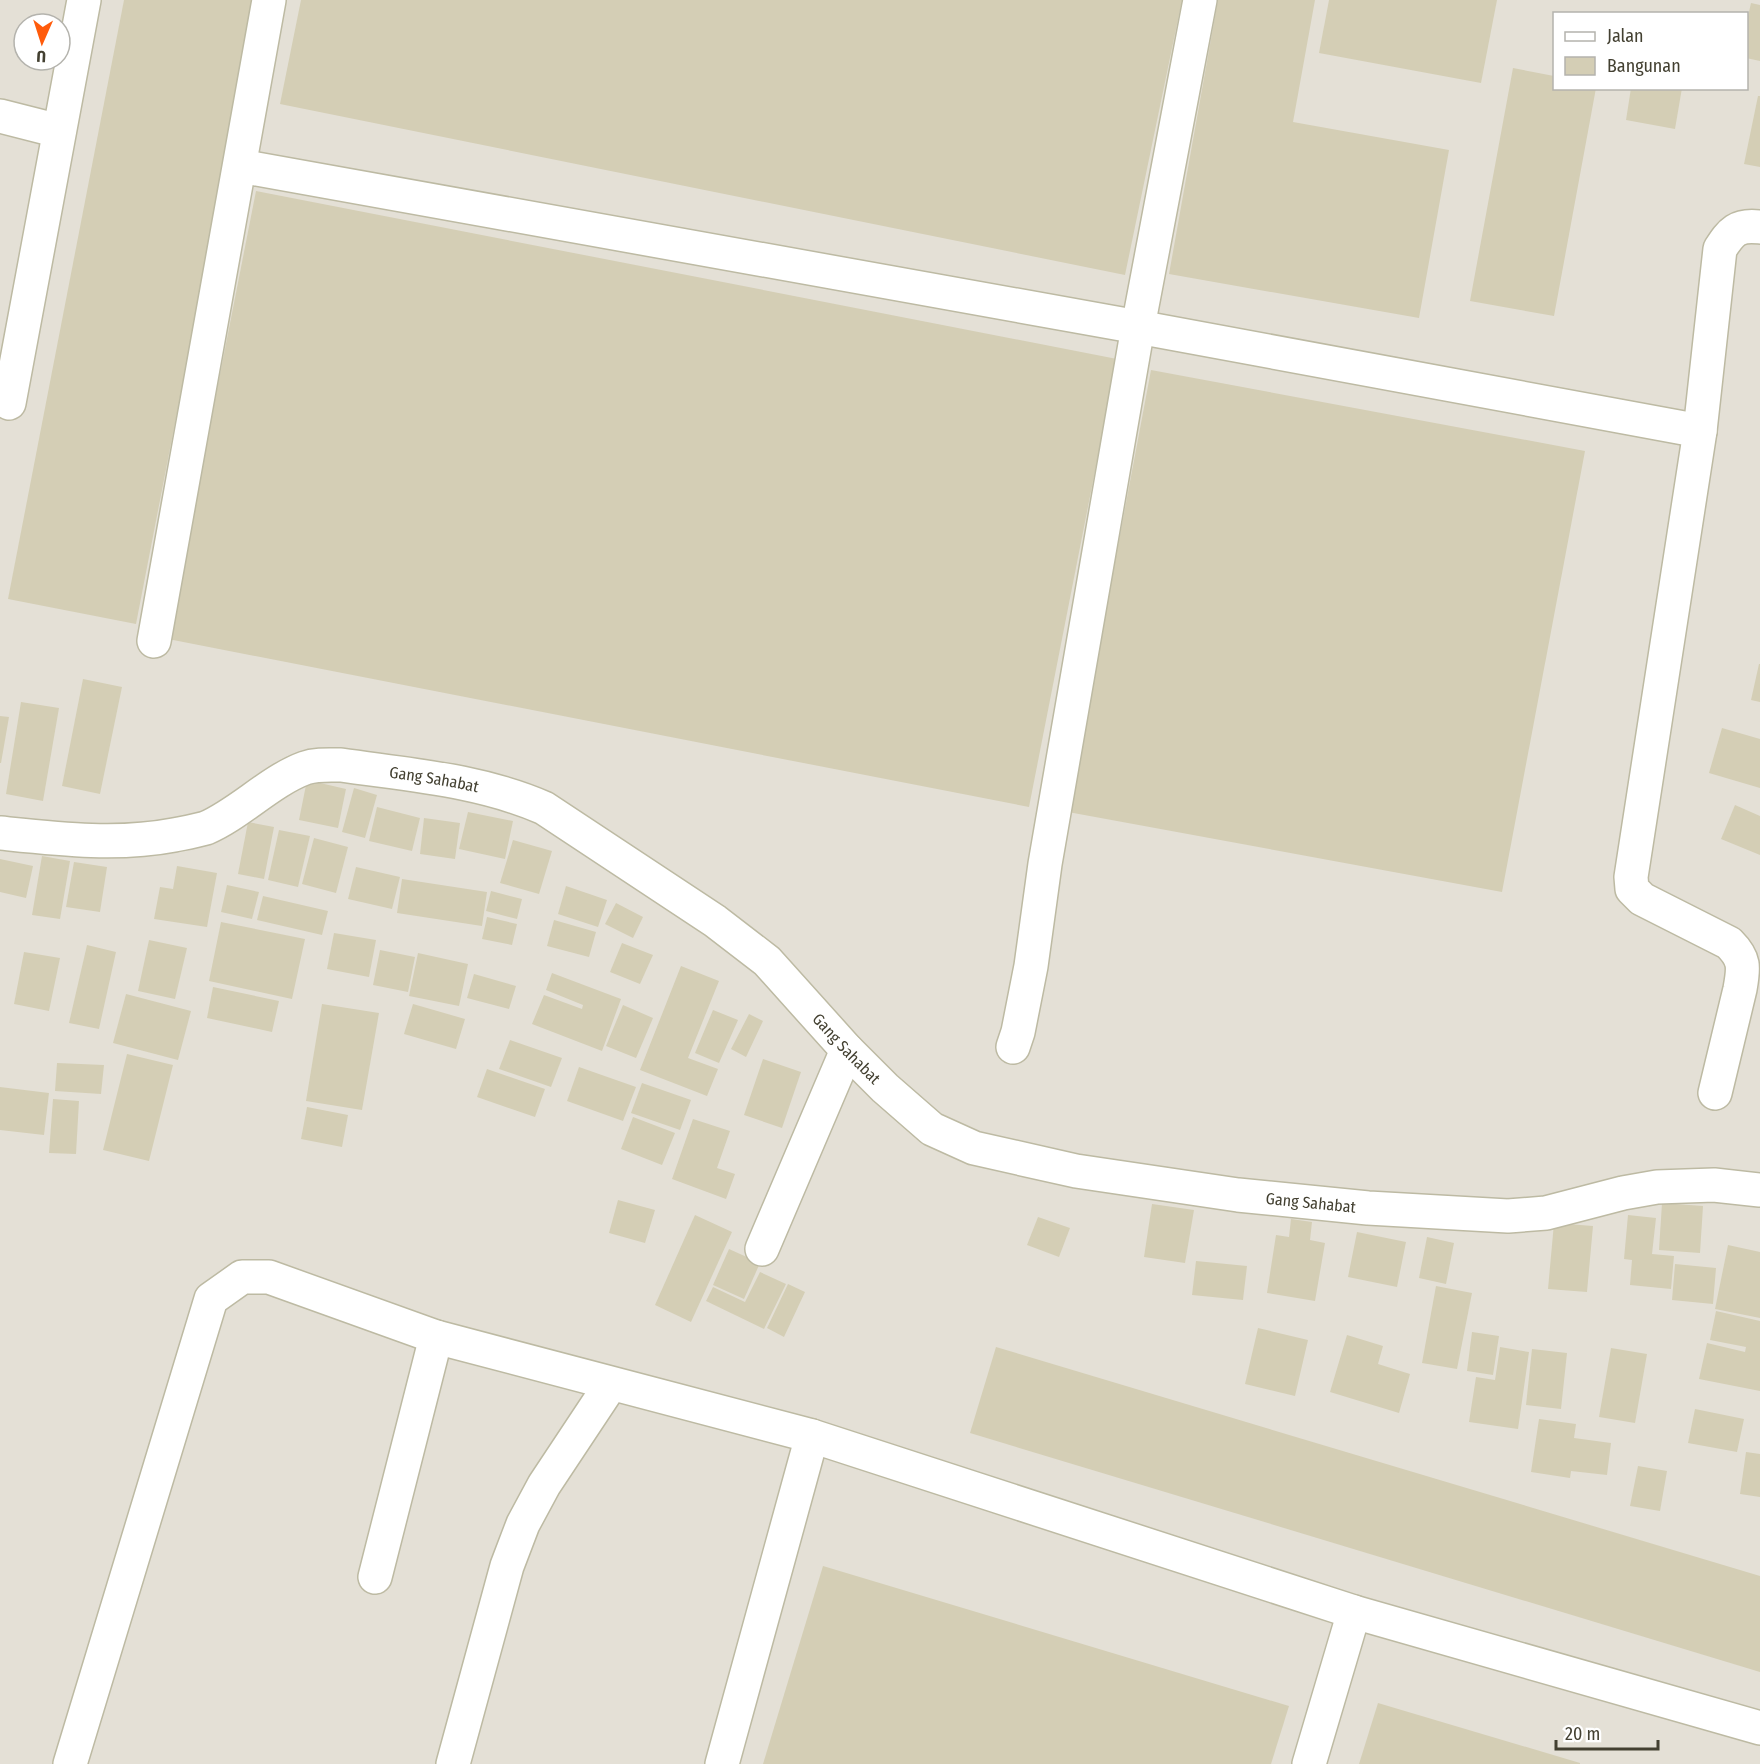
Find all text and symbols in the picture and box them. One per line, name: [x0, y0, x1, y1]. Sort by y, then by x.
north arrow: [12, 12, 72, 72]
legend: [1553, 12, 1748, 90]
text: Jalan: [1607, 25, 1644, 47]
text: U: [36, 47, 46, 66]
text: Bangunan: [1607, 55, 1681, 77]
street label: Gang Sahabat: [388, 762, 481, 796]
street label: Gang Sahabat: [809, 1009, 885, 1088]
street label: Gang Sahabat: [1265, 1188, 1357, 1216]
scale bar: [1556, 1713, 1658, 1751]
text: 20 m: [1565, 1723, 1600, 1745]

